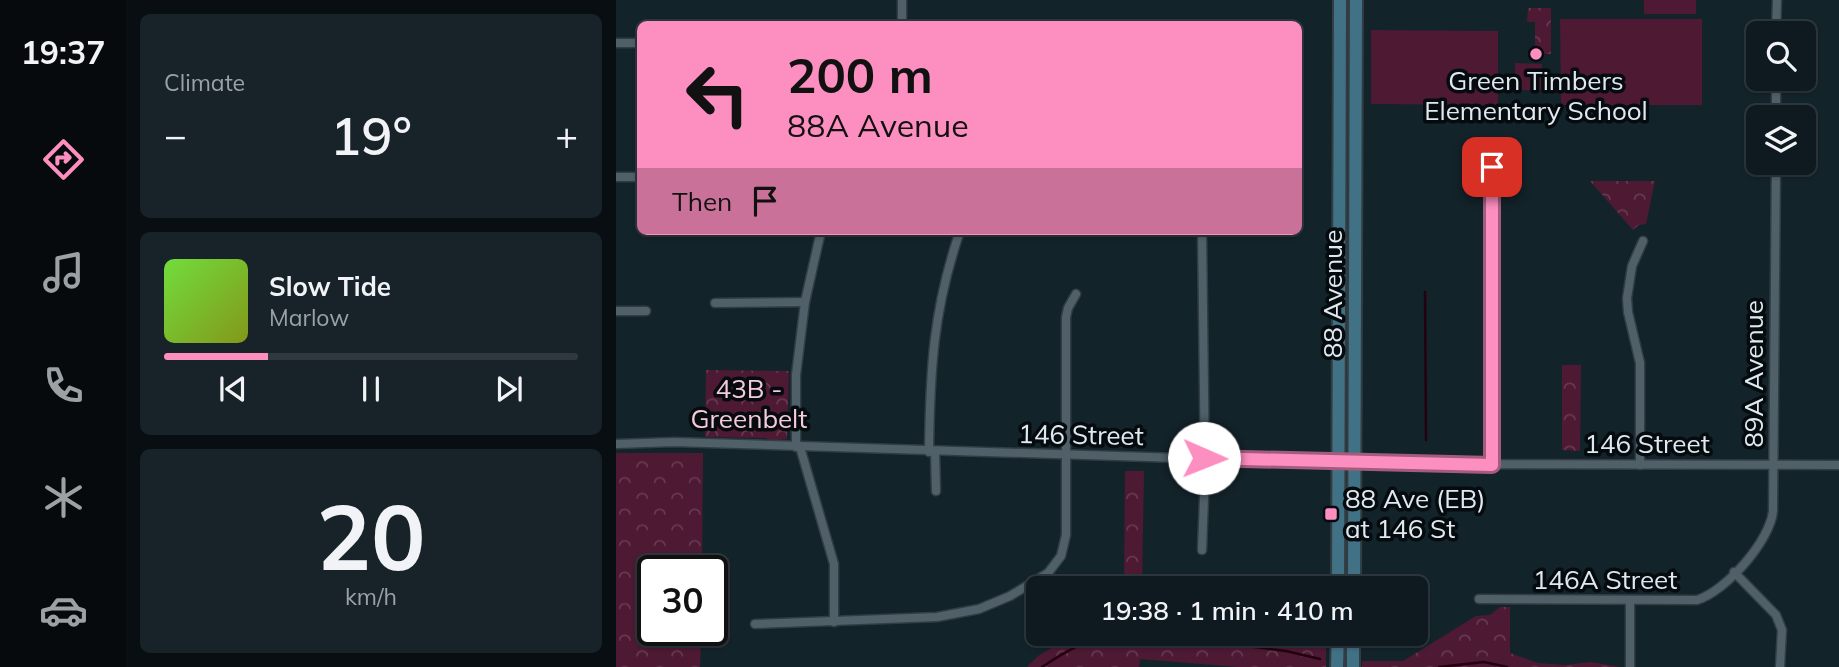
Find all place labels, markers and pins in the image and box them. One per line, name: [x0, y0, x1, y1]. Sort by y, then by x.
marker: Green Timbers Elementary School: [1528, 46, 1544, 62]
place label: Green Timbers Elementary School: [1424, 64, 1648, 127]
pin: [1462, 137, 1522, 197]
place label: 88 Ave (EB) at 146 St: [1345, 482, 1485, 545]
marker: 88 Ave (EB) at 146 St: [1323, 506, 1339, 522]

